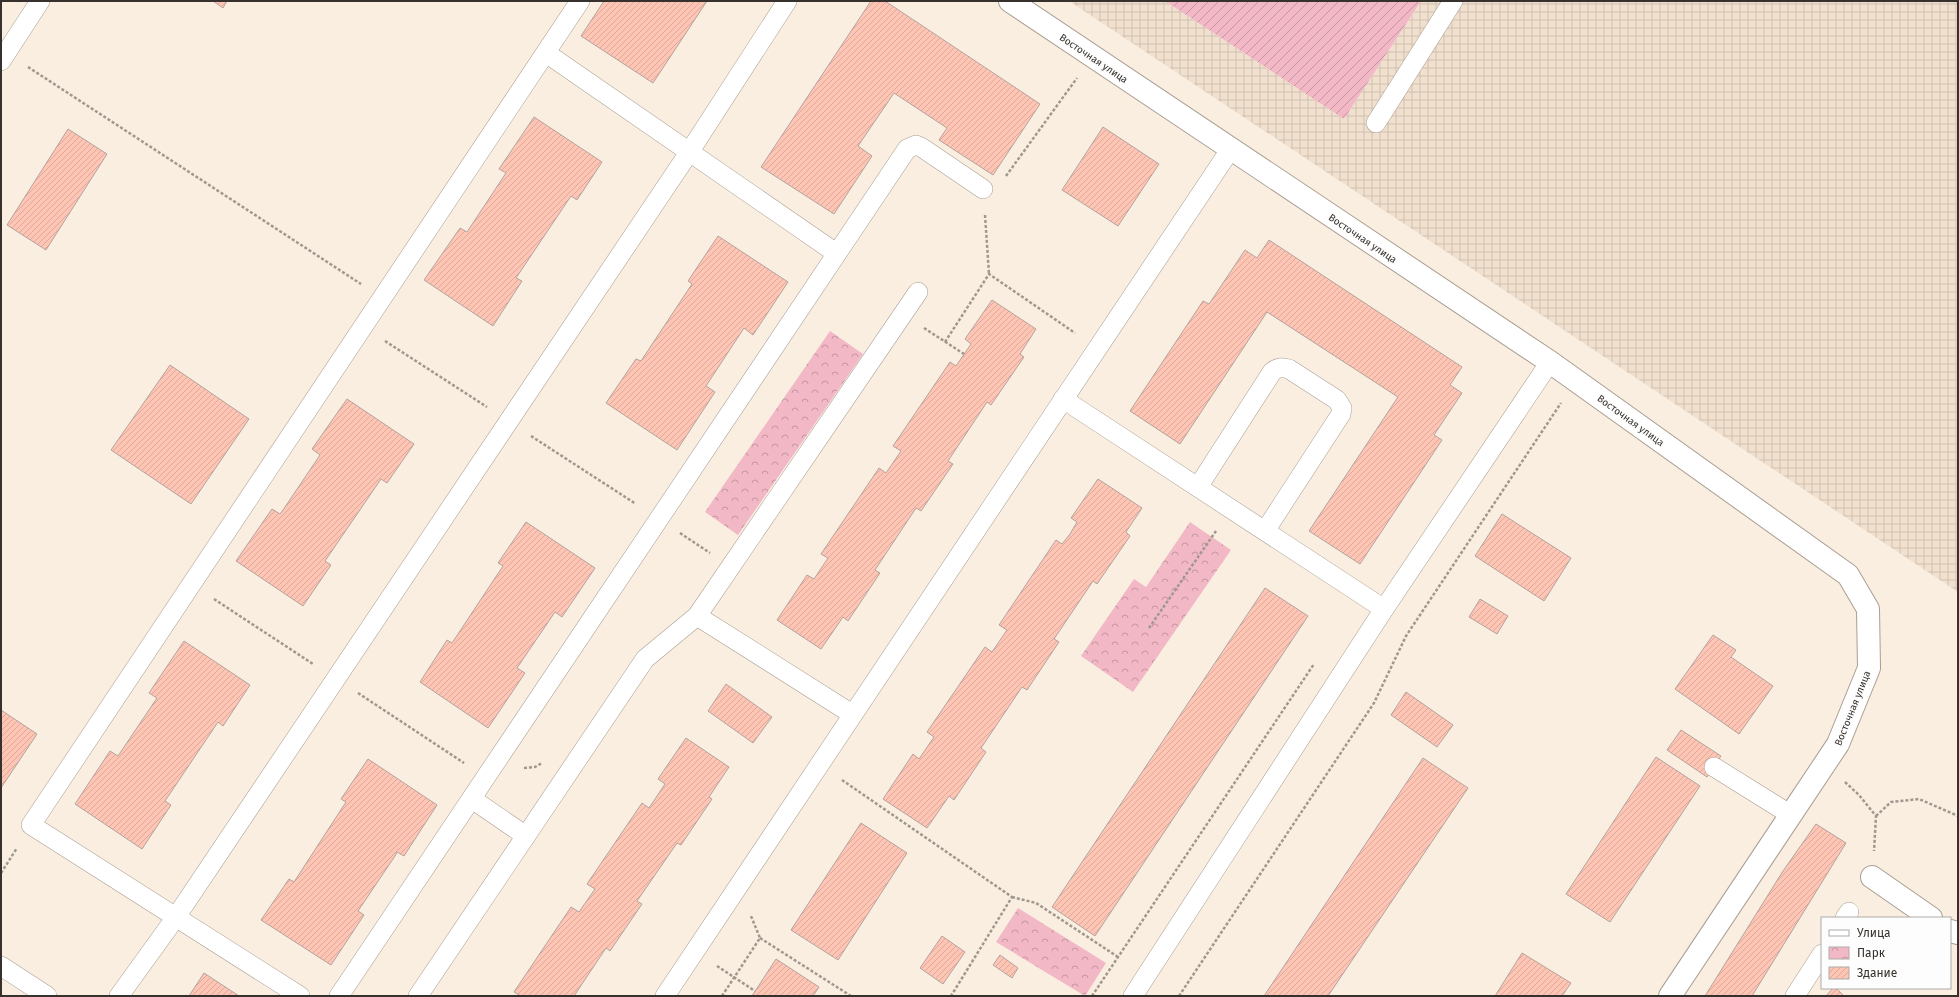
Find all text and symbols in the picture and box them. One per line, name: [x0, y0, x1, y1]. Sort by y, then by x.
street label: Восточная улица: [1057, 32, 1130, 86]
street label: Восточная улица: [1326, 212, 1399, 266]
street label: Восточная улица: [1595, 393, 1666, 449]
street label: Восточная улица: [1832, 669, 1873, 748]
legend: [1821, 917, 1951, 989]
text: Улица: [1857, 926, 1891, 940]
text: Парк: [1857, 946, 1886, 960]
text: Здание: [1857, 966, 1897, 980]

